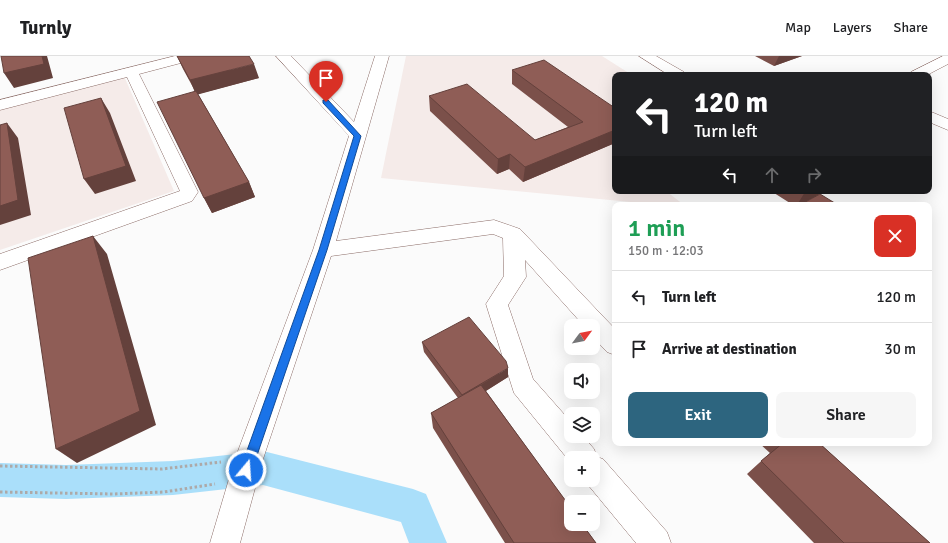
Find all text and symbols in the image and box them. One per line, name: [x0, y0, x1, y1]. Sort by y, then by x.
text: Turnly: [20, 16, 72, 40]
text: Map: [785, 19, 811, 36]
text: Layers: [833, 19, 872, 36]
text: Share: [894, 19, 928, 36]
pin: [309, 61, 343, 102]
icon: arrive: [315, 67, 337, 89]
text: 120 m: [694, 86, 768, 120]
icon: left: [628, 88, 680, 140]
text: Turn left: [694, 120, 757, 142]
icon: left: [719, 164, 741, 186]
icon: ahead: [761, 164, 783, 186]
icon: right: [803, 164, 825, 186]
text: 1 min: [628, 213, 685, 243]
button: close: [874, 215, 916, 257]
text: 150 m · 12:03: [628, 243, 704, 259]
icon: left: [628, 286, 650, 308]
text: Turn left: [662, 288, 716, 306]
text: 120 m: [876, 288, 916, 306]
north arrow: [564, 319, 600, 355]
map controls: [564, 319, 600, 531]
icon: arrive: [628, 338, 650, 360]
text: Arrive at destination: [662, 340, 797, 358]
text: 30 m: [885, 340, 916, 358]
button: sound: [564, 363, 600, 399]
button: Exit: [628, 392, 768, 438]
button: Share: [776, 392, 916, 438]
button: layers: [564, 407, 600, 443]
position arrow: [225, 449, 267, 491]
button: +: [564, 451, 600, 487]
button: −: [564, 495, 600, 531]

